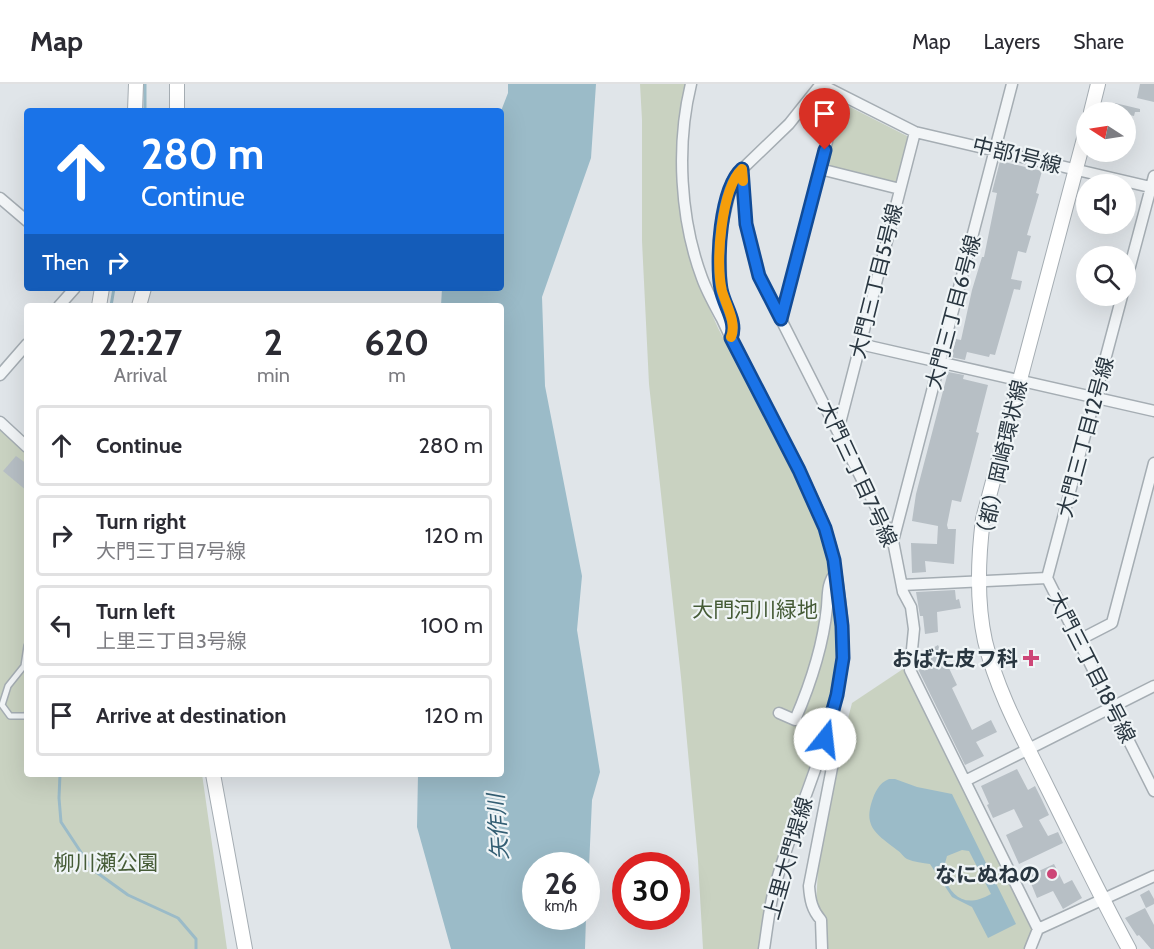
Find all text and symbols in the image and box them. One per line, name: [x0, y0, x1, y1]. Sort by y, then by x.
text: Map: [30, 24, 83, 58]
text: Map: [912, 29, 951, 54]
text: Layers: [984, 29, 1040, 54]
text: Share: [1073, 29, 1124, 54]
pin: [799, 88, 850, 150]
icon: arrive: [808, 97, 841, 130]
north arrow: [1076, 102, 1136, 162]
map controls: [1076, 102, 1136, 306]
text: 280 m: [141, 128, 264, 180]
icon: ahead: [42, 132, 120, 210]
street label: 中部1号線: [970, 132, 1064, 178]
button: sound: [1076, 174, 1136, 234]
text: Continue: [141, 180, 245, 213]
street label: 大門三丁目5号線: [845, 201, 907, 361]
street label: 大門三丁目6号線: [920, 232, 986, 392]
icon: right: [101, 246, 134, 279]
button: search: [1076, 246, 1136, 306]
text: Then: [42, 249, 89, 276]
text: 22:27: [99, 320, 182, 364]
text: 2: [264, 320, 283, 364]
text: 620: [365, 320, 429, 364]
street label: 大門三丁目12号線: [1052, 354, 1118, 520]
text: Arrival: [114, 363, 167, 387]
text: min: [257, 363, 290, 387]
text: m: [388, 363, 406, 387]
street label: （都）岡崎環状線: [970, 377, 1032, 547]
street label: 大門三丁目7号線: [813, 397, 903, 551]
icon: ahead: [45, 429, 78, 462]
text: Continue: [96, 432, 182, 459]
text: 280 m: [419, 432, 483, 459]
text: Turn right: [96, 508, 186, 535]
icon: right: [45, 519, 78, 552]
text: 120 m: [425, 522, 483, 549]
text: 大門三丁目7号線: [96, 539, 246, 563]
street label: 大門三丁目18号線: [1043, 587, 1141, 747]
park label: 大門河川緑地: [692, 597, 818, 622]
text: Turn left: [96, 598, 175, 625]
icon: left: [45, 609, 78, 642]
text: 100 m: [421, 612, 483, 639]
text: 上里三丁目3号線: [96, 629, 247, 653]
place label: おばた皮フ科: [892, 646, 1018, 671]
marker: おばた皮フ科: [1022, 649, 1040, 667]
icon: arrive: [45, 699, 78, 732]
text: Arrive at destination: [96, 702, 286, 729]
text: 120 m: [425, 702, 483, 729]
position arrow: [793, 707, 857, 771]
water label: 矢作川: [482, 791, 514, 861]
street label: 上里大門堤線: [759, 794, 817, 922]
park label: 柳川瀬公園: [54, 850, 159, 875]
speed limit sign: 30: [612, 852, 690, 930]
place label: なにぬねの: [935, 862, 1040, 887]
text: 26: [545, 865, 577, 902]
marker: なにぬねの: [1045, 867, 1059, 881]
text: km/h: [545, 897, 577, 915]

